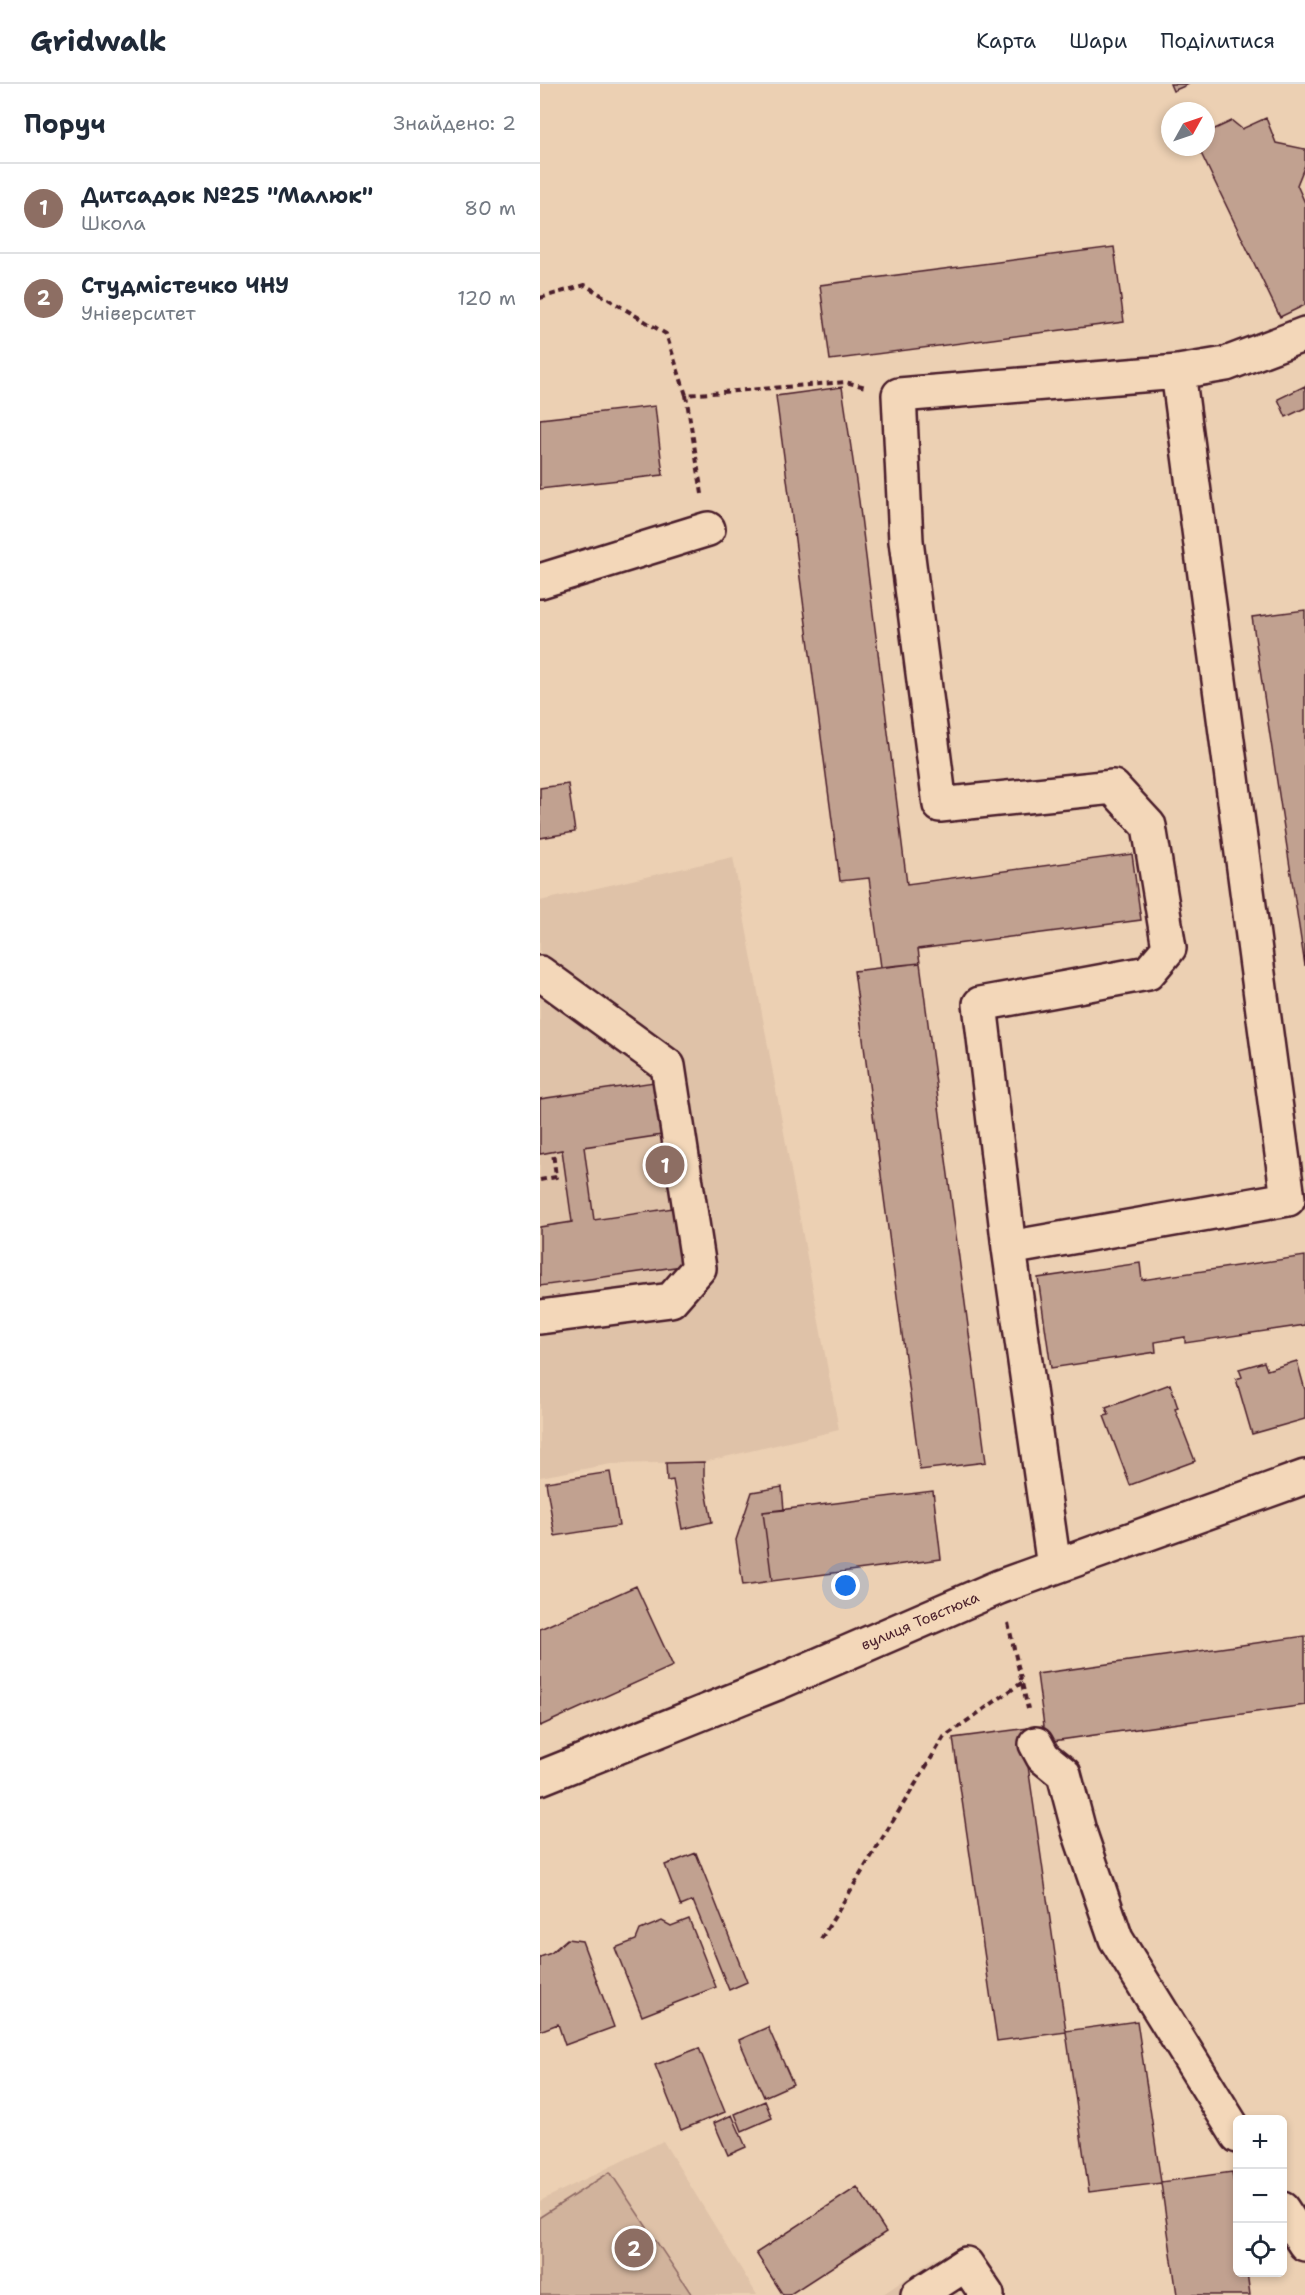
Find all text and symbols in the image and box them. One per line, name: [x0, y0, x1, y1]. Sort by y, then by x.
text: Gridwalk: [30, 22, 167, 60]
text: Карта: [976, 27, 1036, 55]
text: Шари: [1069, 27, 1127, 55]
text: Поділитися: [1160, 27, 1275, 55]
north arrow: [1161, 102, 1215, 156]
text: Поруч: [24, 106, 106, 141]
text: Знайдено: 2: [393, 110, 516, 136]
text: Дитсадок №25 "Малюк": [81, 181, 373, 210]
text: 1: [39, 195, 48, 221]
text: 80 m: [464, 195, 516, 221]
text: Школа: [81, 210, 146, 236]
text: Студмістечко ЧНУ: [81, 271, 289, 300]
text: 2: [37, 285, 51, 311]
text: 120 m: [457, 285, 516, 311]
text: Університет: [81, 300, 196, 326]
pin: 1: [646, 1142, 684, 1188]
your location: [831, 1571, 860, 1600]
street label: вулиця Товстюка: [858, 1587, 983, 1655]
map controls: [1233, 2115, 1287, 2277]
button: +: [1233, 2115, 1287, 2169]
button: −: [1233, 2169, 1287, 2223]
button: locate: [1233, 2223, 1287, 2277]
pin: 2: [614, 2226, 653, 2270]

